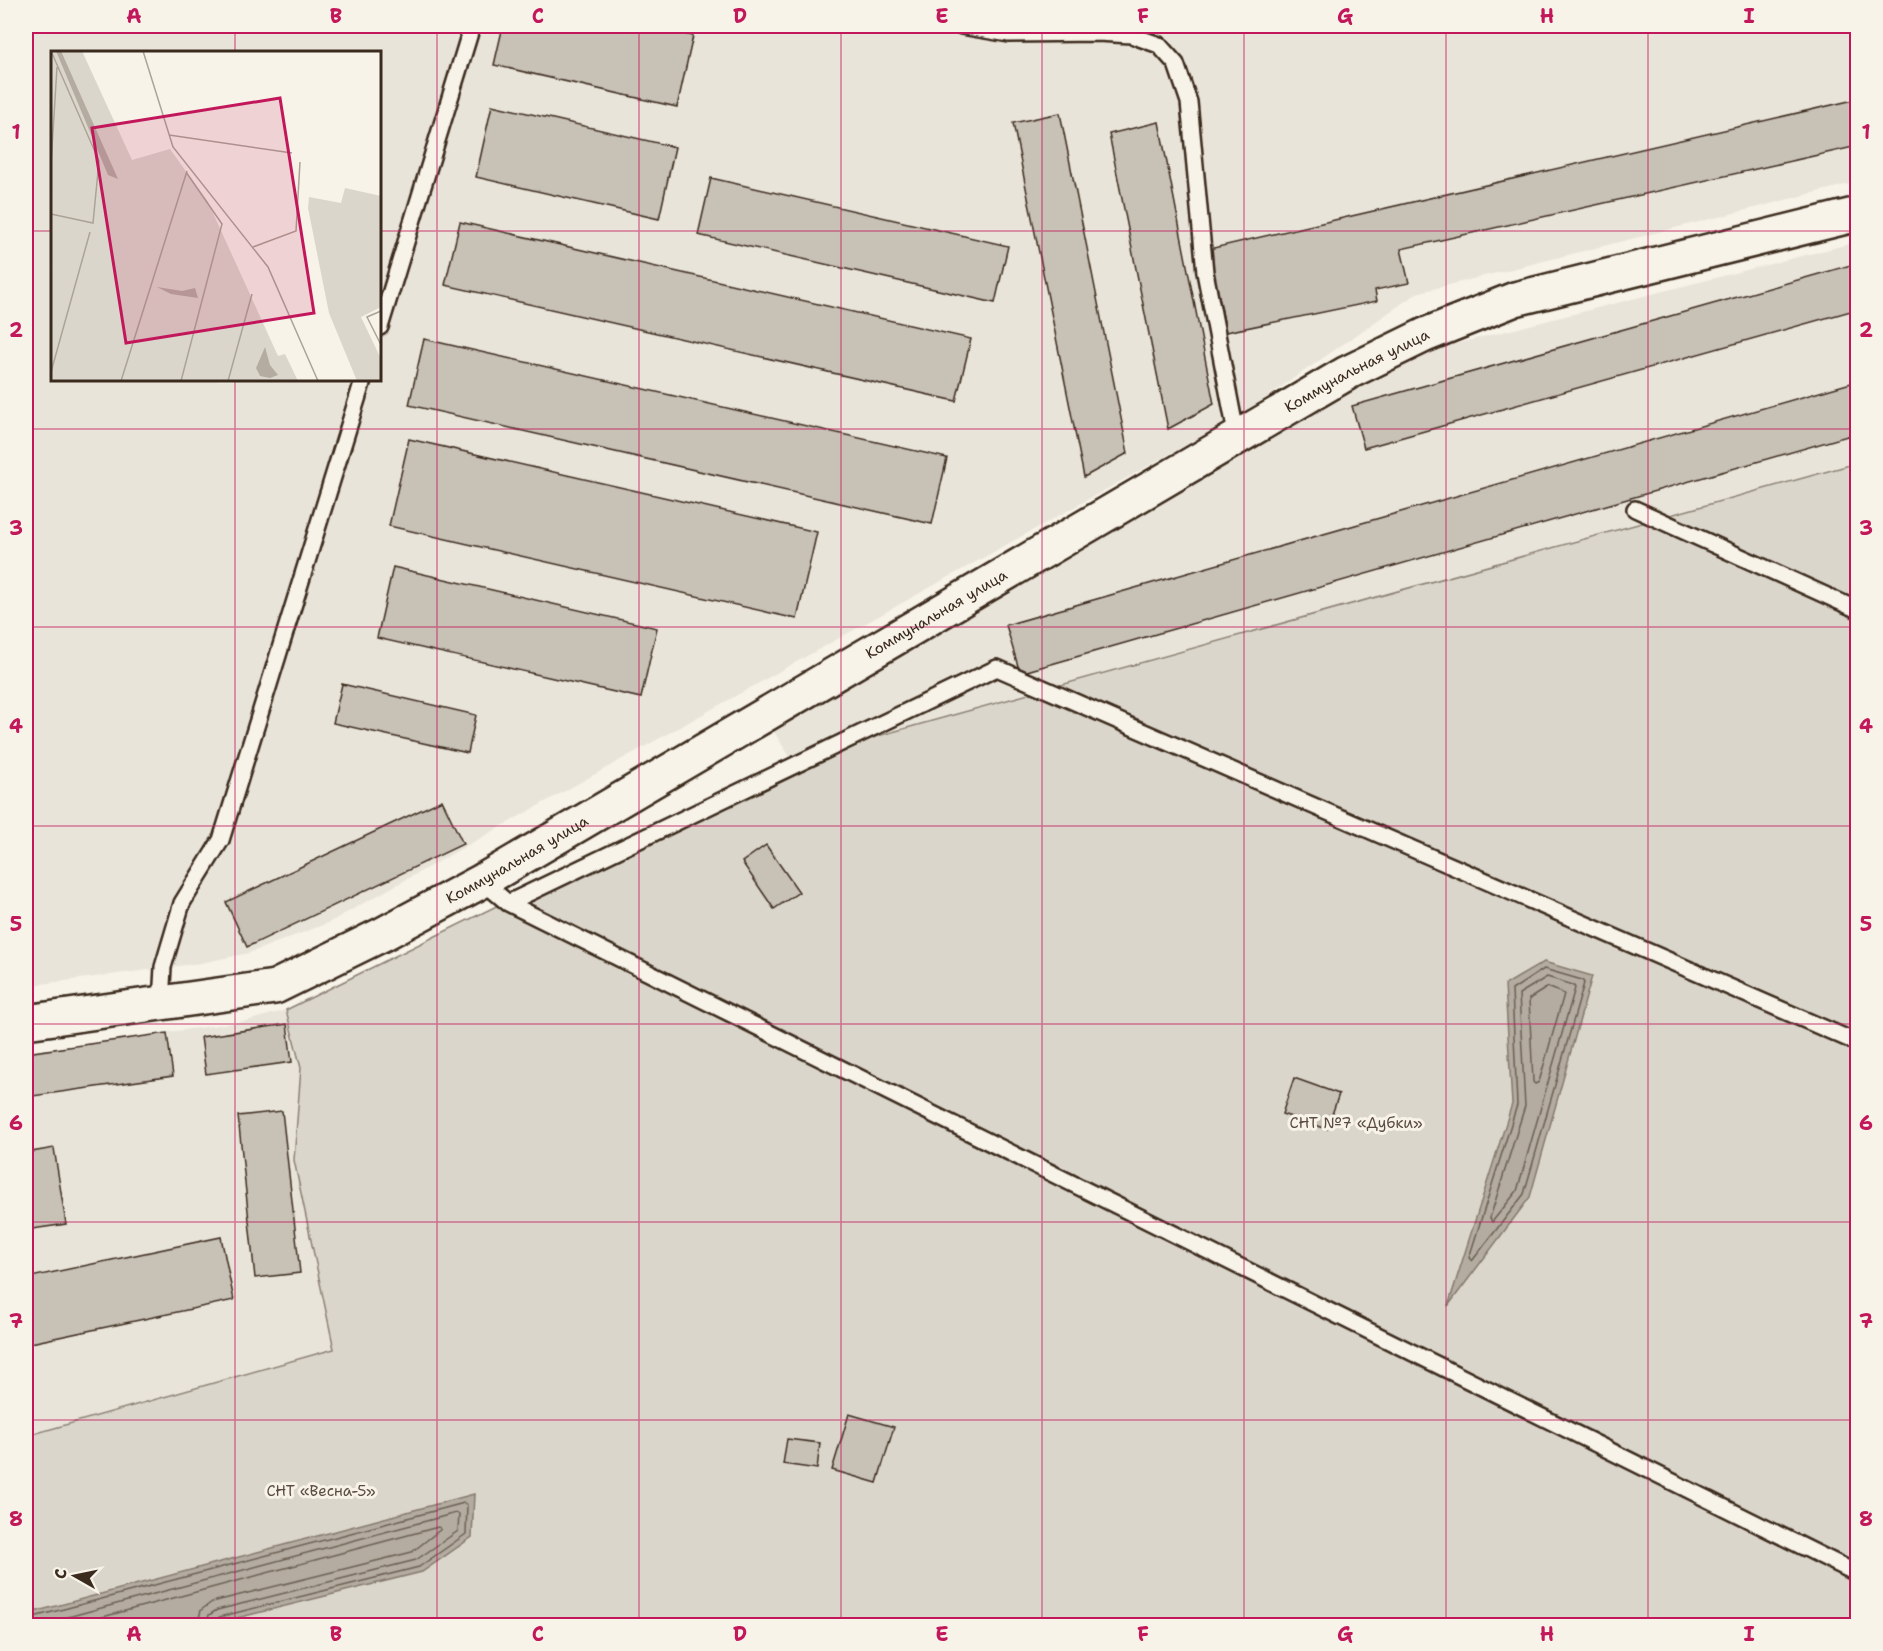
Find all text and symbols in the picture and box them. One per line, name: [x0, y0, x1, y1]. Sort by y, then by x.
text: A: [126, 3, 142, 29]
text: B: [330, 3, 342, 29]
text: C: [532, 3, 544, 29]
text: D: [733, 3, 747, 29]
text: E: [935, 3, 949, 29]
text: F: [1137, 3, 1149, 29]
text: G: [1337, 3, 1353, 29]
text: H: [1540, 3, 1554, 29]
text: I: [1743, 3, 1755, 29]
inset map: [51, 51, 381, 381]
text: 1: [11, 119, 21, 145]
text: 1: [1861, 119, 1871, 145]
text: 2: [9, 317, 23, 343]
text: 2: [1859, 317, 1873, 343]
street label: Коммунальная улица: [1281, 324, 1433, 417]
text: 3: [9, 515, 23, 541]
text: 3: [1859, 515, 1873, 541]
street label: Коммунальная улица: [862, 564, 1011, 664]
text: 4: [9, 713, 23, 739]
text: 4: [1859, 713, 1873, 739]
street label: Коммунальная улица: [442, 811, 592, 908]
text: 5: [10, 911, 22, 937]
text: 5: [1860, 911, 1872, 937]
text: 6: [9, 1110, 23, 1136]
text: 6: [1859, 1110, 1873, 1136]
park label: СНТ №7 «Дубки»: [1290, 1113, 1422, 1133]
text: 7: [9, 1308, 23, 1334]
text: 7: [1859, 1308, 1873, 1334]
park label: СНТ «Весна-5»: [266, 1481, 376, 1501]
text: 8: [9, 1506, 23, 1532]
text: 8: [1859, 1506, 1873, 1532]
north arrow: [45, 1546, 105, 1606]
text: С: [50, 1567, 72, 1580]
text: A: [126, 1621, 142, 1647]
text: B: [330, 1621, 342, 1647]
text: C: [532, 1621, 544, 1647]
text: D: [733, 1621, 747, 1647]
text: E: [935, 1621, 949, 1647]
text: F: [1137, 1621, 1149, 1647]
text: G: [1337, 1621, 1353, 1647]
text: H: [1540, 1621, 1554, 1647]
text: I: [1743, 1621, 1755, 1647]

